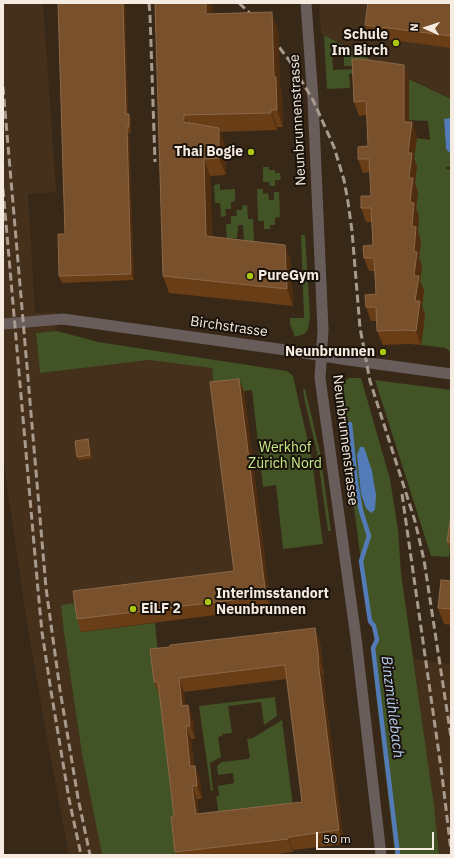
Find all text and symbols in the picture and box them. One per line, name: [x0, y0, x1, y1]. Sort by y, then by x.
north arrow: [406, 8, 446, 48]
text: N: [407, 23, 421, 32]
place label: Schule Im Birch: [332, 27, 388, 60]
marker: Schule Im Birch: [391, 38, 401, 48]
street label: Neunbrunnenstrasse: [286, 54, 310, 186]
place label: Thai Bogie: [174, 144, 243, 160]
marker: Thai Bogie: [246, 147, 256, 157]
place label: PureGym: [258, 268, 319, 284]
marker: PureGym: [245, 271, 255, 281]
street label: Birchstrasse: [189, 313, 269, 341]
place label: Neunbrunnen: [285, 344, 375, 360]
marker: Neunbrunnen: [378, 347, 388, 357]
street label: Neunbrunnenstrasse: [329, 374, 361, 506]
park label: Werkhof Zürich Nord: [248, 440, 322, 472]
place label: Interimsstandort Neunbrunnen: [216, 586, 329, 618]
marker: Interimsstandort Neunbrunnen: [203, 597, 213, 607]
place label: EiLF 2: [141, 601, 181, 617]
marker: EiLF 2: [128, 604, 138, 614]
water label: Binzmühlebach: [377, 655, 407, 759]
scale bar: [318, 824, 436, 850]
text: 50 m: [323, 831, 351, 846]

